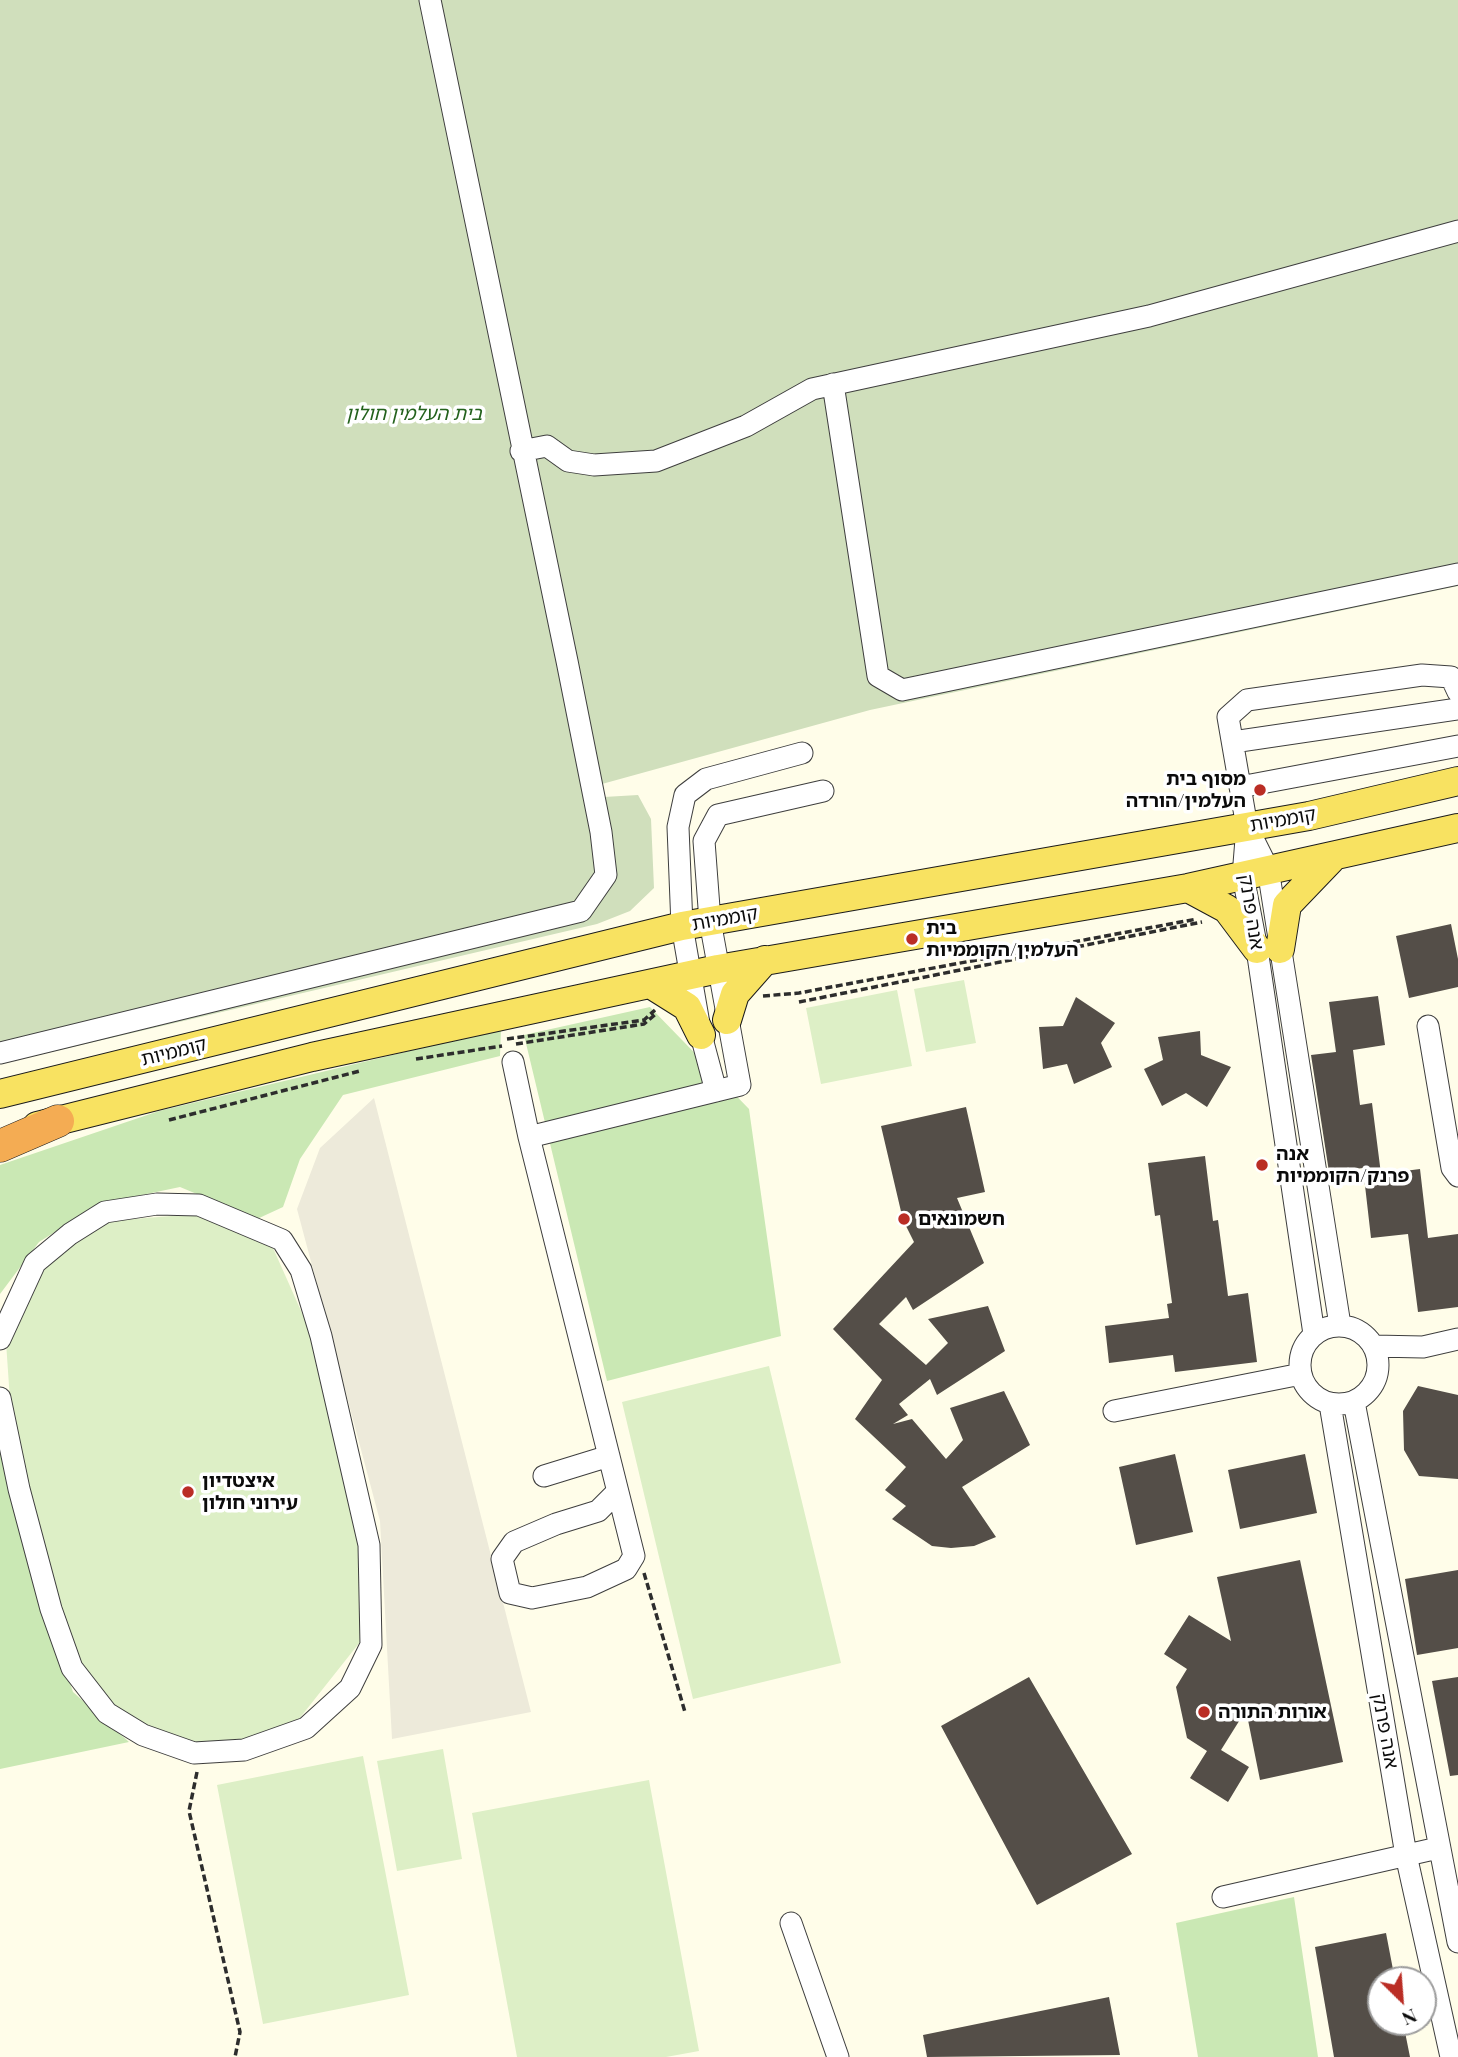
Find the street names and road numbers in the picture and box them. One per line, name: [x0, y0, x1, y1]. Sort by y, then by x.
street label: קוממיות: [1248, 803, 1318, 837]
street label: אנה פרנק: [1234, 873, 1268, 951]
street label: קוממיות: [690, 902, 760, 936]
street label: קוממיות: [139, 1033, 209, 1071]
street label: אנה פרנק: [1367, 1691, 1403, 1771]

